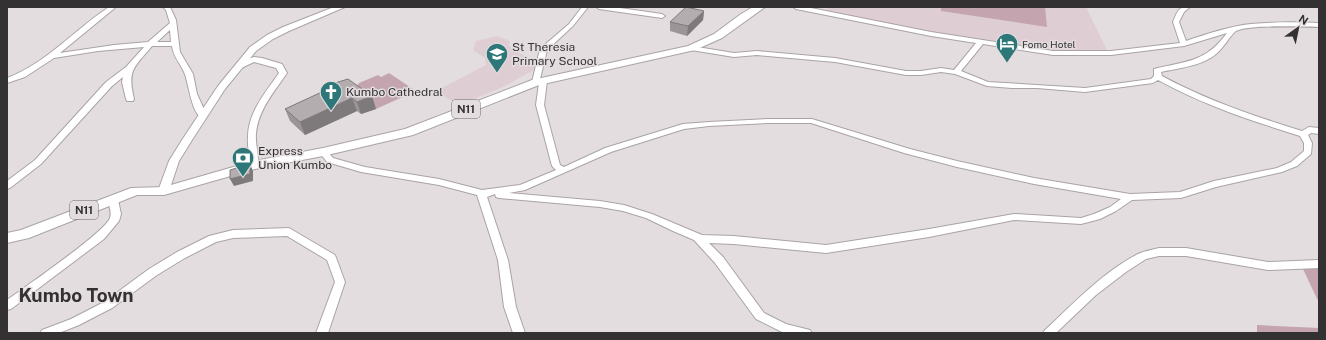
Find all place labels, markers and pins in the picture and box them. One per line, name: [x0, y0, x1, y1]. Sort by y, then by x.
hotel icon: Fomo Hotel: [994, 31, 1020, 64]
place label: Fomo Hotel: [1022, 38, 1076, 50]
place label: St Theresia Primary School: [512, 40, 597, 68]
school or university icon: St Theresia Primary School: [484, 41, 510, 74]
church icon: Kumbo Cathedral: [318, 79, 344, 112]
place label: Kumbo Cathedral: [346, 85, 443, 99]
place label: Express Union Kumbo: [258, 144, 332, 172]
bank icon: Express Union Kumbo: [230, 145, 256, 178]

